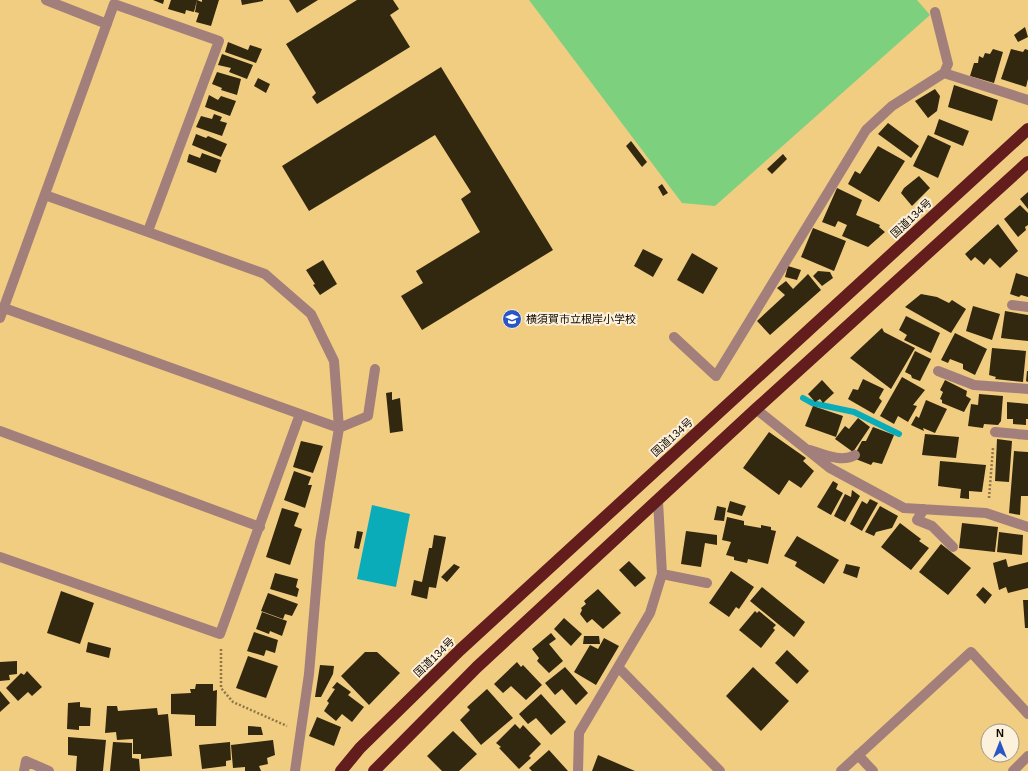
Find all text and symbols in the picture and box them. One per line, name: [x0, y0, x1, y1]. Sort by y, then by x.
street label: 国道134号: [888, 196, 934, 240]
school or university icon: 横須賀市立根岸小学校: [501, 308, 523, 330]
place label: 横須賀市立根岸小学校: [526, 313, 636, 325]
street label: 国道134号: [649, 415, 695, 459]
street label: 国道134号: [411, 635, 457, 679]
north arrow: [980, 723, 1020, 763]
text: N: [996, 727, 1004, 739]

